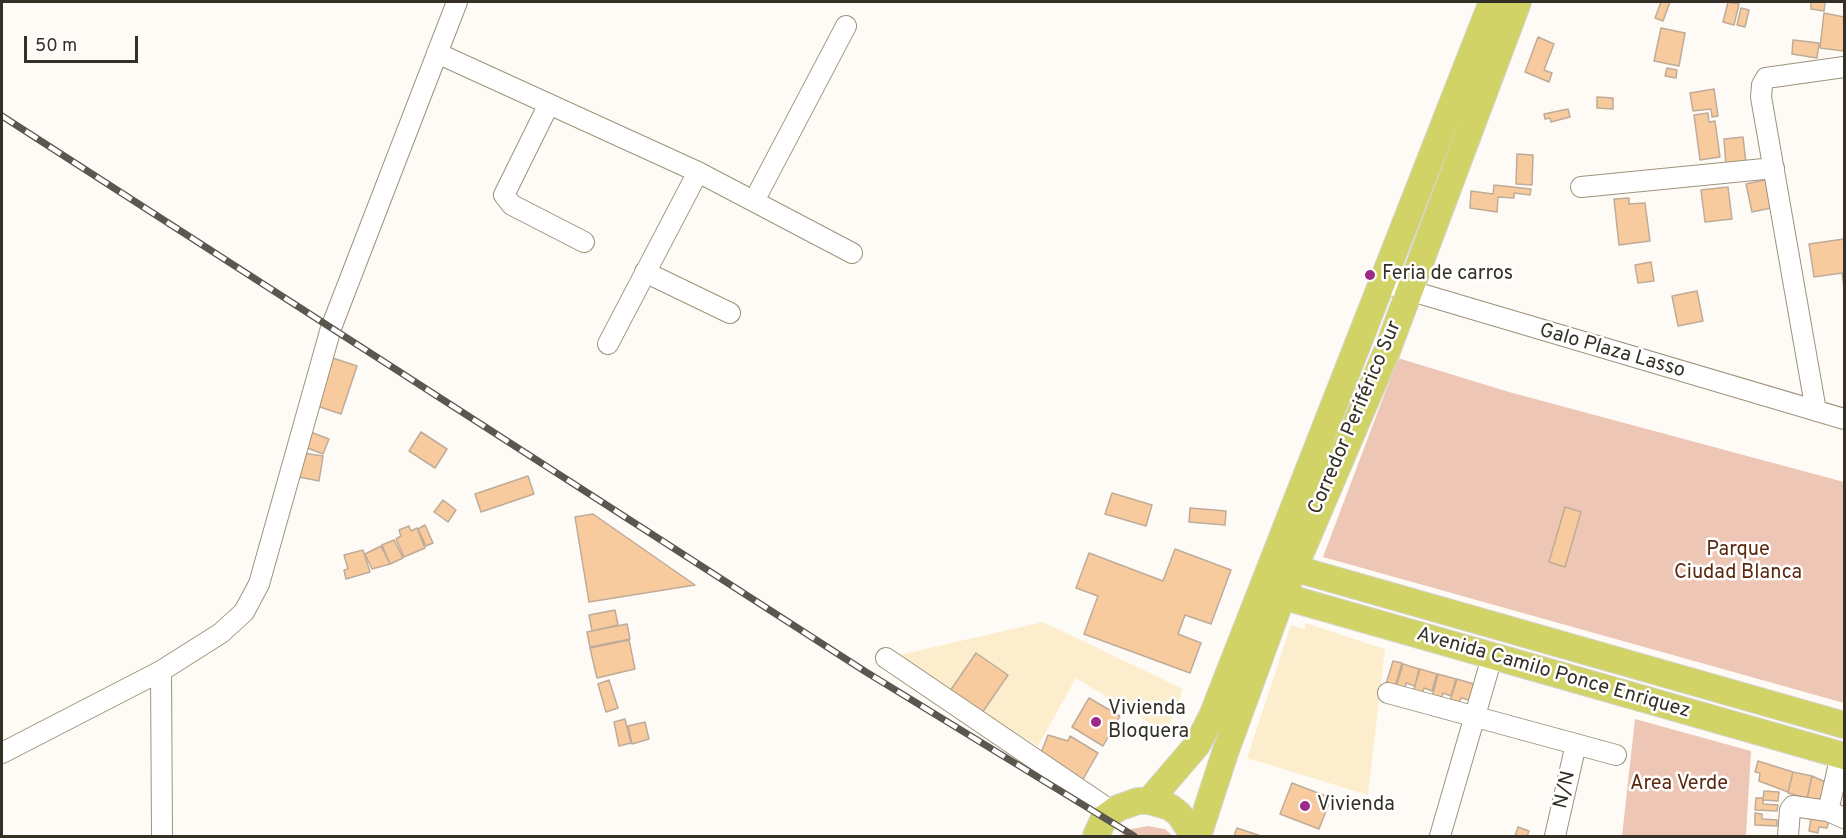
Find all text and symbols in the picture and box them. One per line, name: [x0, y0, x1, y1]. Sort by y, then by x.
scale bar: [27, 24, 141, 62]
text: 50 m: [35, 35, 77, 58]
place label: Feria de carros: [1382, 263, 1513, 287]
marker: Feria de carros: [1363, 268, 1377, 282]
street label: Corredor Periférico Sur: [1304, 317, 1408, 519]
street label: Galo Plaza Lasso: [1536, 320, 1688, 384]
park label: Parque Ciudad Blanca: [1674, 539, 1802, 586]
street label: Avenida Camilo Ponce Enriquez: [1413, 623, 1693, 725]
place label: Vivienda Bloquera: [1108, 698, 1189, 745]
marker: Vivienda Bloquera: [1089, 715, 1103, 729]
street label: N/N: [1550, 769, 1582, 811]
park label: Area Verde: [1630, 773, 1728, 797]
place label: Vivienda: [1317, 794, 1395, 818]
marker: Vivienda: [1298, 799, 1312, 813]

